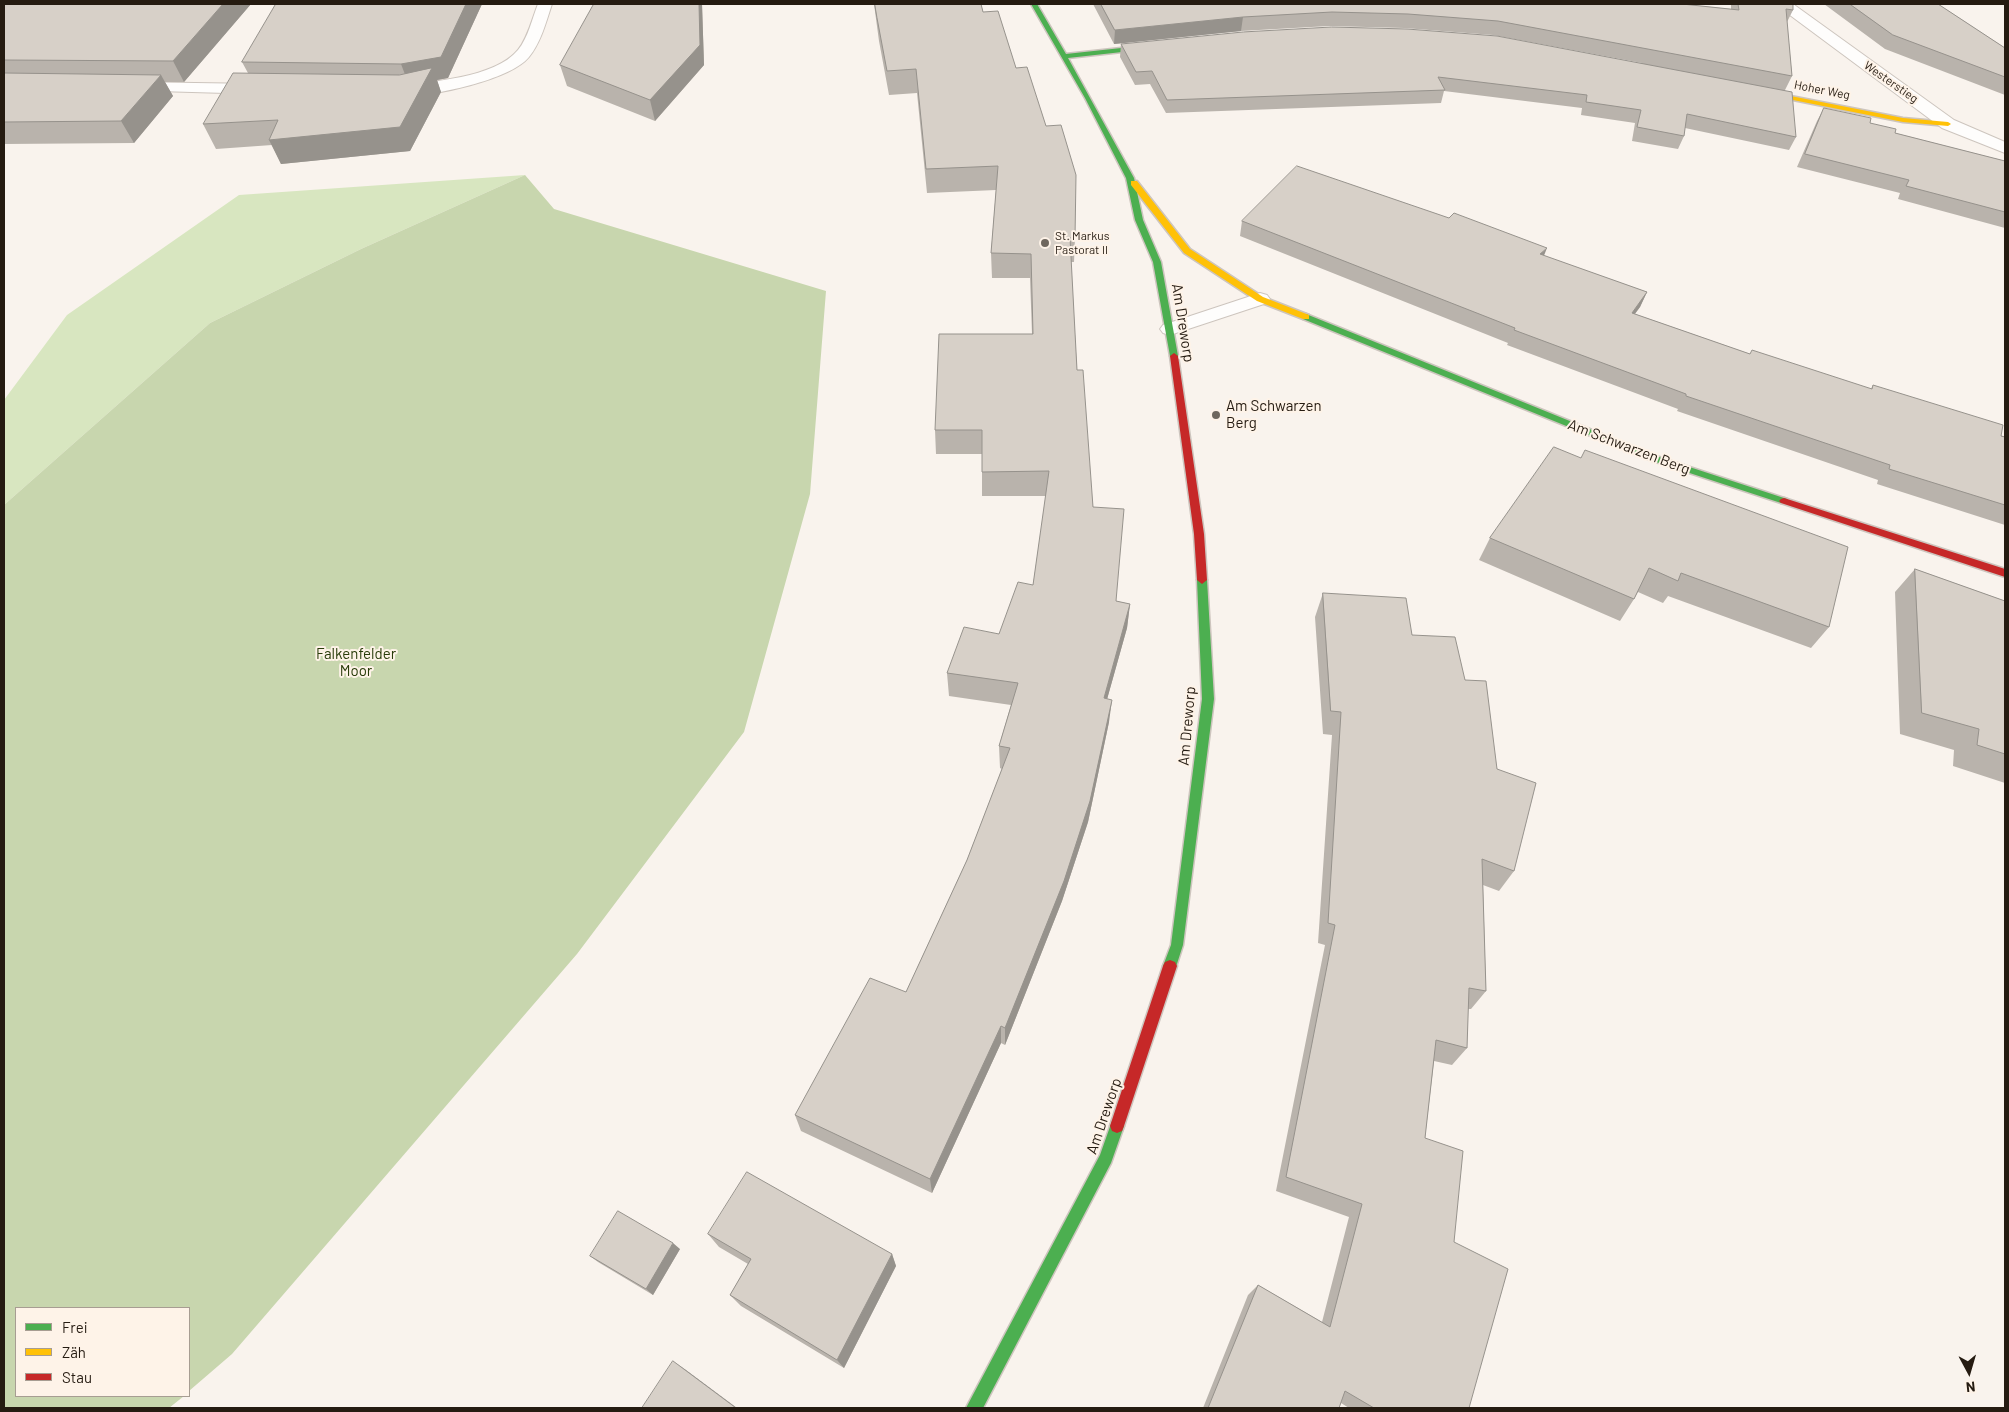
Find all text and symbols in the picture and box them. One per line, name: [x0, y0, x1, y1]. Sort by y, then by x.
street label: Westerstieg: [1861, 58, 1921, 106]
street label: Hoher Weg: [1793, 78, 1851, 102]
place label: St. Markus Pastorat II: [1055, 229, 1109, 257]
marker: St. Markus Pastorat II: [1039, 237, 1051, 249]
street label: Am Dreworp: [1168, 282, 1198, 364]
place label: Am Schwarzen Berg: [1226, 397, 1322, 432]
marker: Am Schwarzen Berg: [1210, 409, 1222, 421]
street label: Am Schwarzen Berg: [1565, 415, 1693, 479]
park label: Falkenfelder Moor: [316, 645, 396, 680]
street label: Am Dreworp: [1175, 686, 1199, 766]
street label: Am Dreworp: [1083, 1076, 1125, 1156]
legend: [15, 1307, 190, 1397]
text: Frei: [62, 1318, 88, 1336]
text: Zäh: [62, 1343, 86, 1361]
north arrow: [1944, 1347, 1994, 1397]
text: Stau: [62, 1368, 92, 1386]
text: N: [1965, 1378, 1976, 1396]

